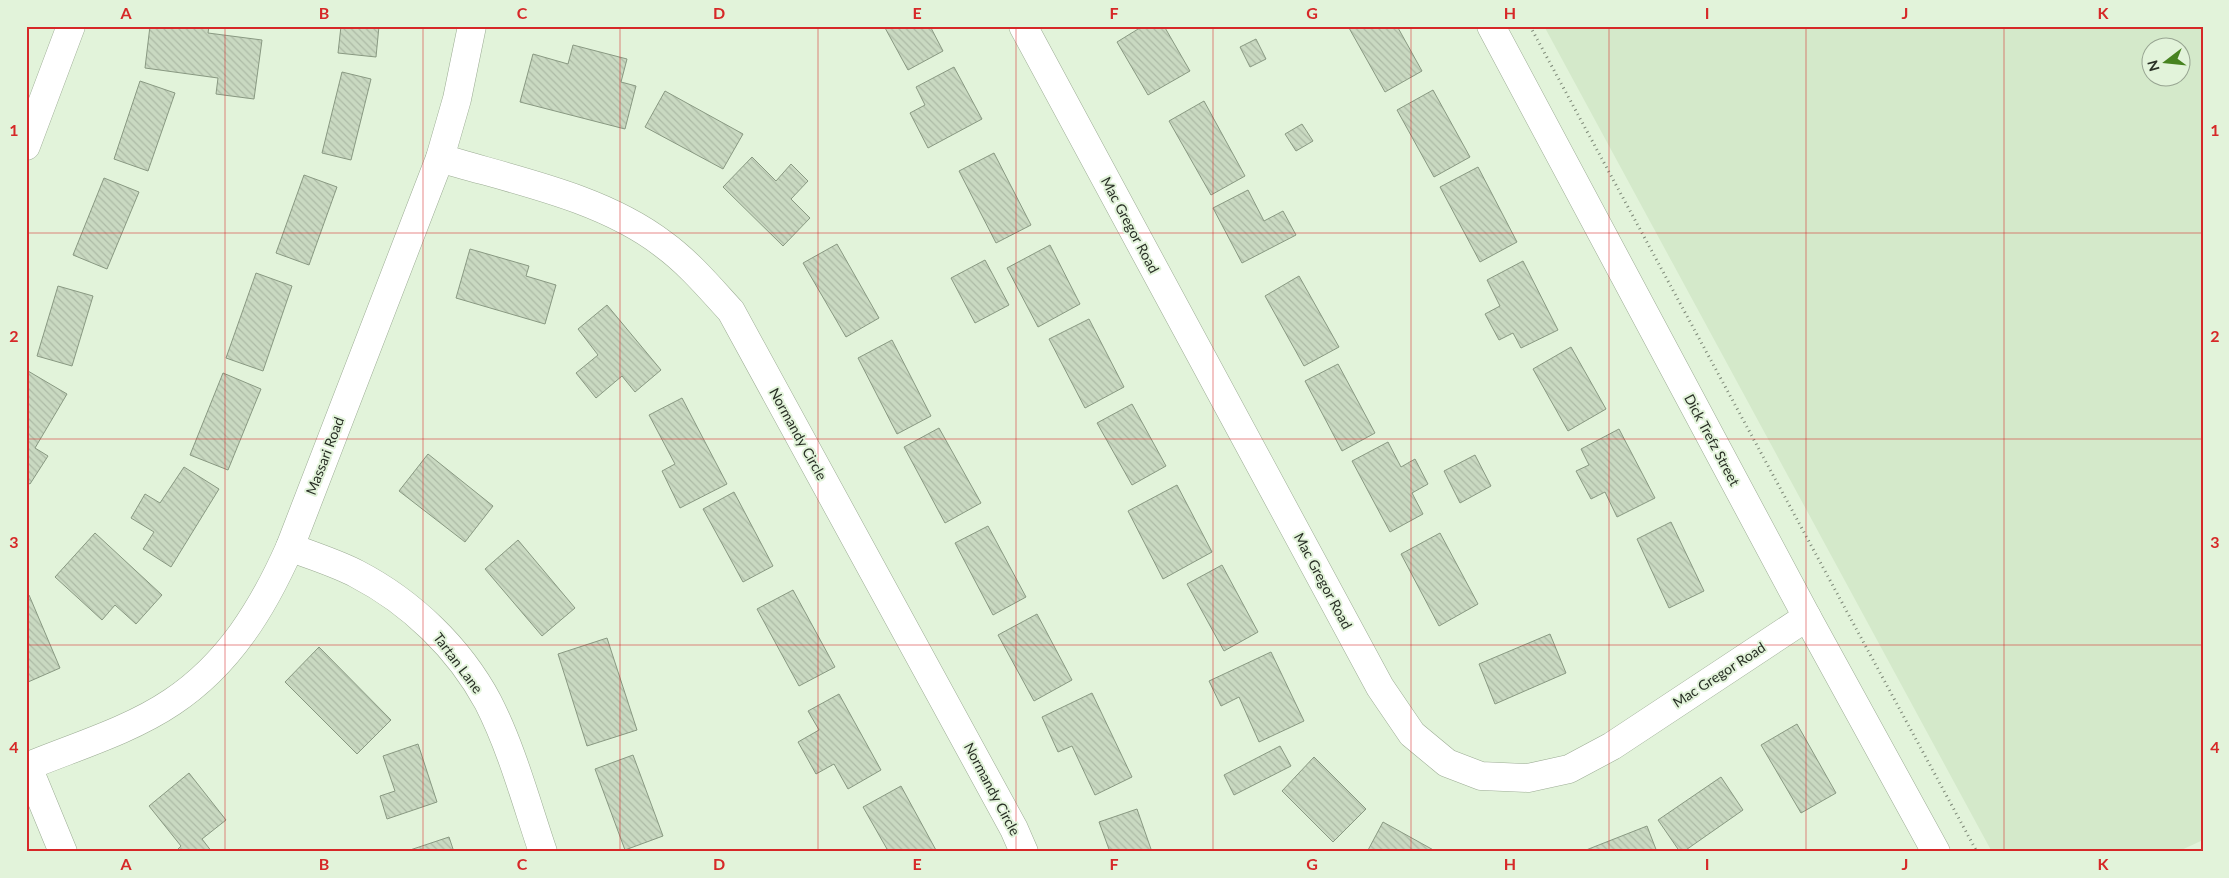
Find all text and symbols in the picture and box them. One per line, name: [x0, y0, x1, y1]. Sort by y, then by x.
text: A: [119, 3, 132, 22]
text: B: [319, 3, 329, 22]
text: C: [517, 3, 528, 22]
text: D: [713, 3, 725, 22]
text: E: [912, 3, 922, 22]
text: F: [1109, 3, 1119, 22]
text: G: [1306, 3, 1318, 22]
text: H: [1504, 3, 1516, 22]
text: I: [1705, 3, 1709, 22]
text: J: [1902, 3, 1908, 22]
text: K: [2098, 3, 2110, 22]
north arrow: [2142, 38, 2192, 88]
text: N: [2143, 58, 2163, 73]
text: 1: [9, 120, 19, 139]
text: 1: [2210, 120, 2220, 139]
street label: Mac Gregor Road: [1098, 174, 1163, 276]
text: 2: [9, 326, 19, 345]
text: 2: [2210, 326, 2220, 345]
street label: Normandy Circle: [766, 385, 831, 483]
street label: Dick Trefz Street: [1681, 391, 1744, 489]
street label: Massari Road: [302, 415, 347, 497]
street label: Mac Gregor Road: [1291, 530, 1356, 632]
text: 3: [9, 532, 19, 551]
text: 3: [2210, 532, 2220, 551]
street label: Tartan Lane: [430, 629, 487, 696]
street label: Mac Gregor Road: [1669, 638, 1768, 711]
text: 4: [9, 737, 19, 756]
text: 4: [2210, 737, 2220, 756]
street label: Normandy Circle: [961, 739, 1024, 838]
text: A: [119, 854, 132, 873]
text: B: [319, 854, 329, 873]
text: C: [517, 854, 528, 873]
text: D: [713, 854, 725, 873]
text: E: [912, 854, 922, 873]
text: F: [1109, 854, 1119, 873]
text: G: [1306, 854, 1318, 873]
text: H: [1504, 854, 1516, 873]
text: I: [1705, 854, 1709, 873]
text: J: [1902, 854, 1908, 873]
text: K: [2098, 854, 2110, 873]

